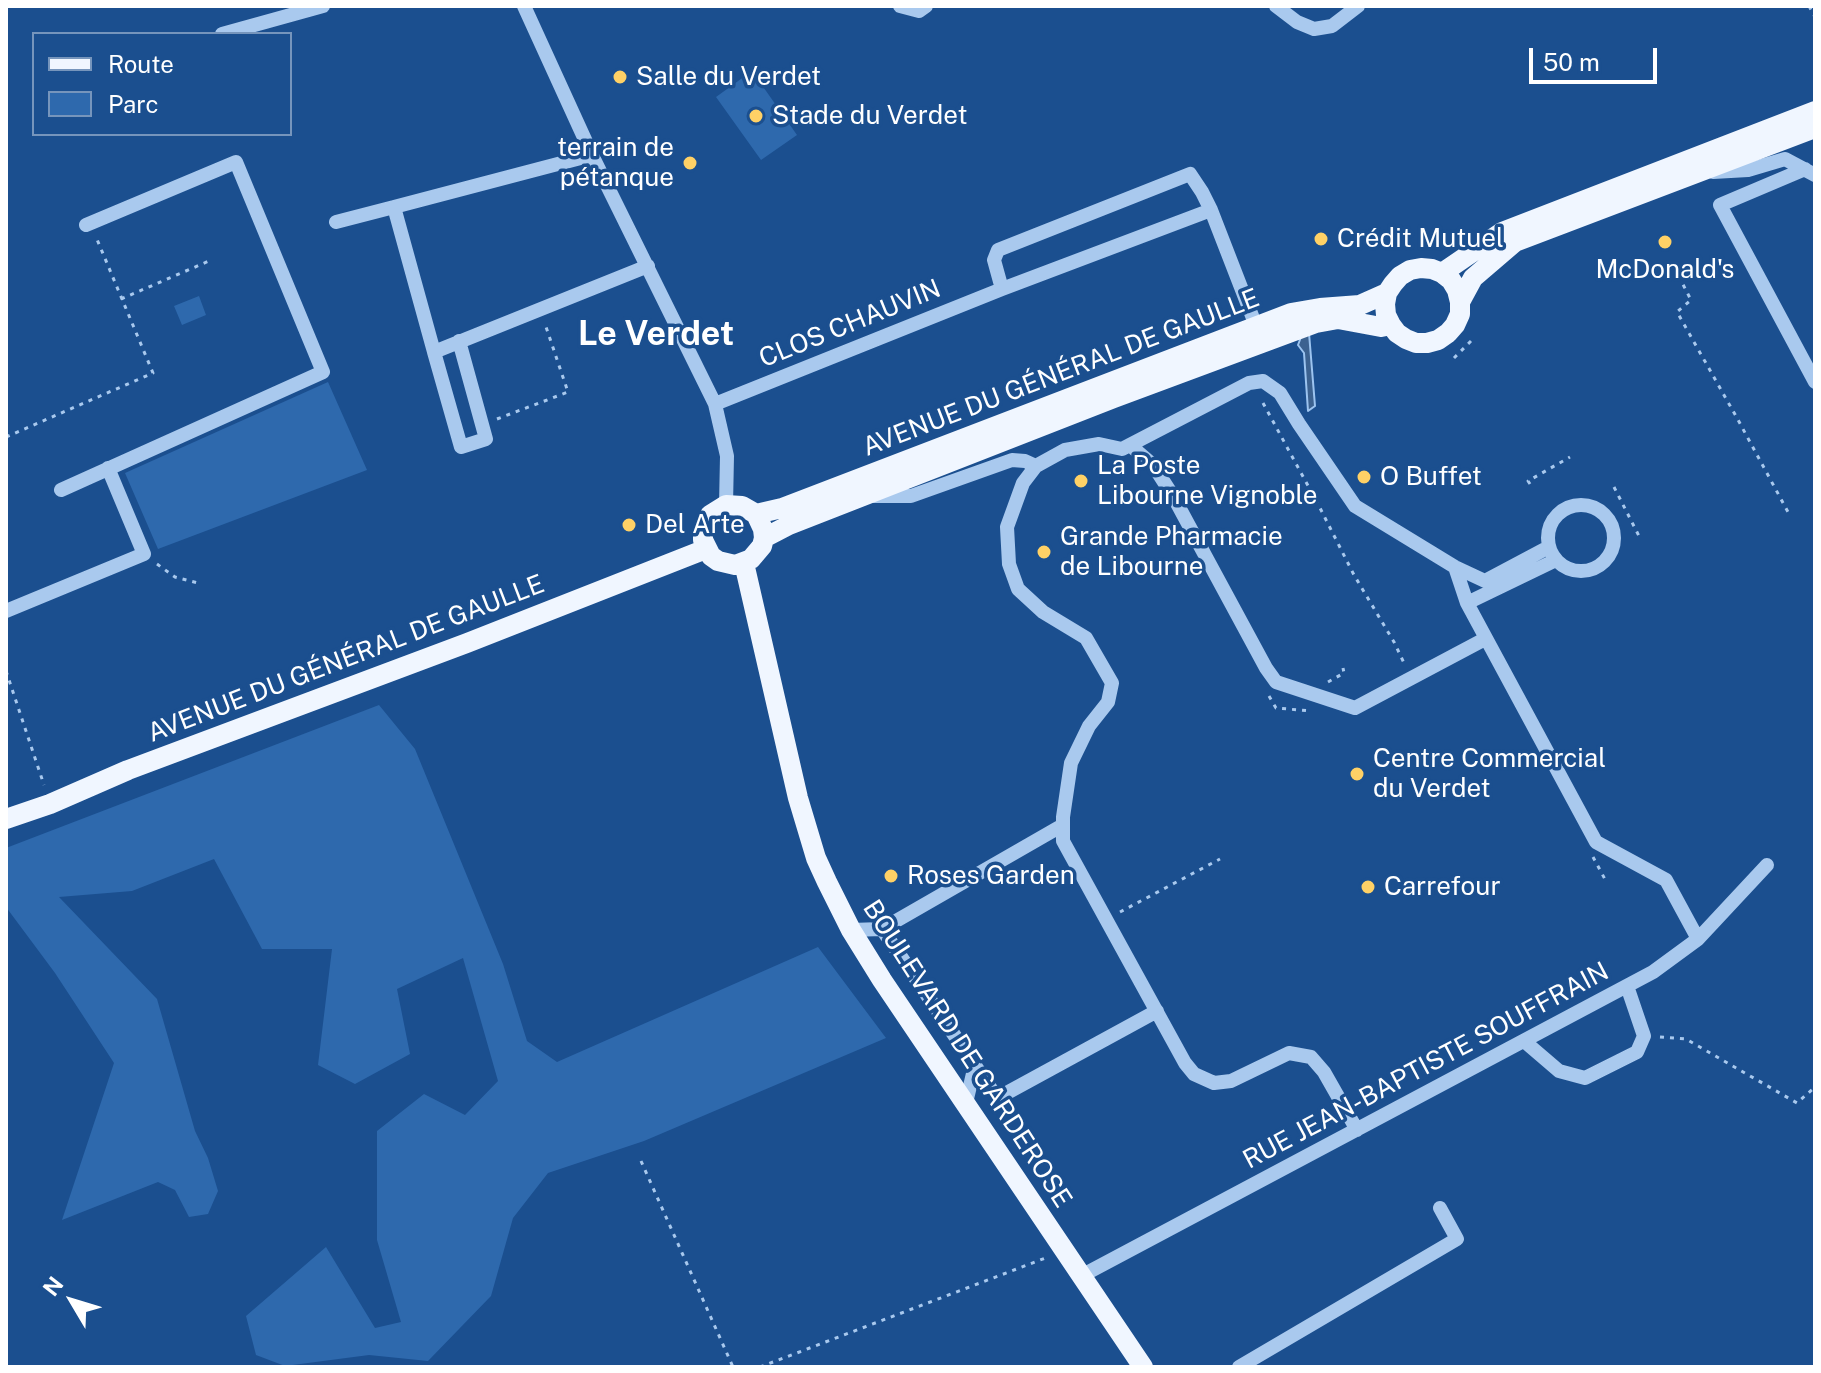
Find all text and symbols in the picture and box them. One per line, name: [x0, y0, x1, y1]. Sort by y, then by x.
legend: [32, 32, 292, 136]
scale bar: [1533, 32, 1661, 82]
text: 50 m: [1543, 48, 1600, 76]
text: Route: [108, 50, 174, 78]
place label: Salle du Verdet: [636, 61, 821, 93]
marker: Salle du Verdet: [611, 68, 629, 86]
text: Parc: [108, 90, 159, 118]
place label: Stade du Verdet: [772, 100, 968, 132]
marker: Stade du Verdet: [747, 107, 765, 125]
place label: terrain de pétanque: [557, 132, 674, 194]
marker: terrain de pétanque: [681, 154, 699, 172]
place label: Crédit Mutuel: [1337, 223, 1504, 255]
marker: Crédit Mutuel: [1312, 230, 1330, 248]
marker: McDonald's: [1656, 233, 1674, 251]
place label: McDonald's: [1595, 254, 1735, 286]
street label: CLOS CHAUVIN: [755, 273, 945, 375]
street label: AVENUE DU GÉNÉRAL DE GAULLE: [858, 283, 1264, 463]
district label: Le Verdet: [578, 315, 734, 355]
place label: La Poste Libourne Vignoble: [1097, 450, 1317, 512]
place label: O Buffet: [1380, 461, 1482, 493]
marker: O Buffet: [1355, 468, 1373, 486]
marker: La Poste Libourne Vignoble: [1072, 472, 1090, 490]
place label: Del Arte: [645, 509, 745, 541]
marker: Del Arte: [620, 516, 638, 534]
place label: Grande Pharmacie de Libourne: [1060, 521, 1283, 582]
marker: Grande Pharmacie de Libourne: [1035, 543, 1053, 561]
street label: AVENUE DU GÉNÉRAL DE GAULLE: [143, 569, 549, 749]
place label: Centre Commercial du Verdet: [1373, 743, 1606, 804]
marker: Centre Commercial du Verdet: [1348, 765, 1366, 783]
place label: Roses Garden: [907, 860, 1075, 892]
marker: Roses Garden: [882, 867, 900, 885]
place label: Carrefour: [1384, 871, 1501, 903]
marker: Carrefour: [1359, 878, 1377, 896]
street label: BOULEVARD DE GARDEROSE: [856, 894, 1078, 1214]
street label: RUE JEAN-BAPTISTE SOUFFRAIN: [1238, 956, 1614, 1176]
north arrow: [32, 1261, 112, 1341]
text: N: [38, 1271, 69, 1301]

